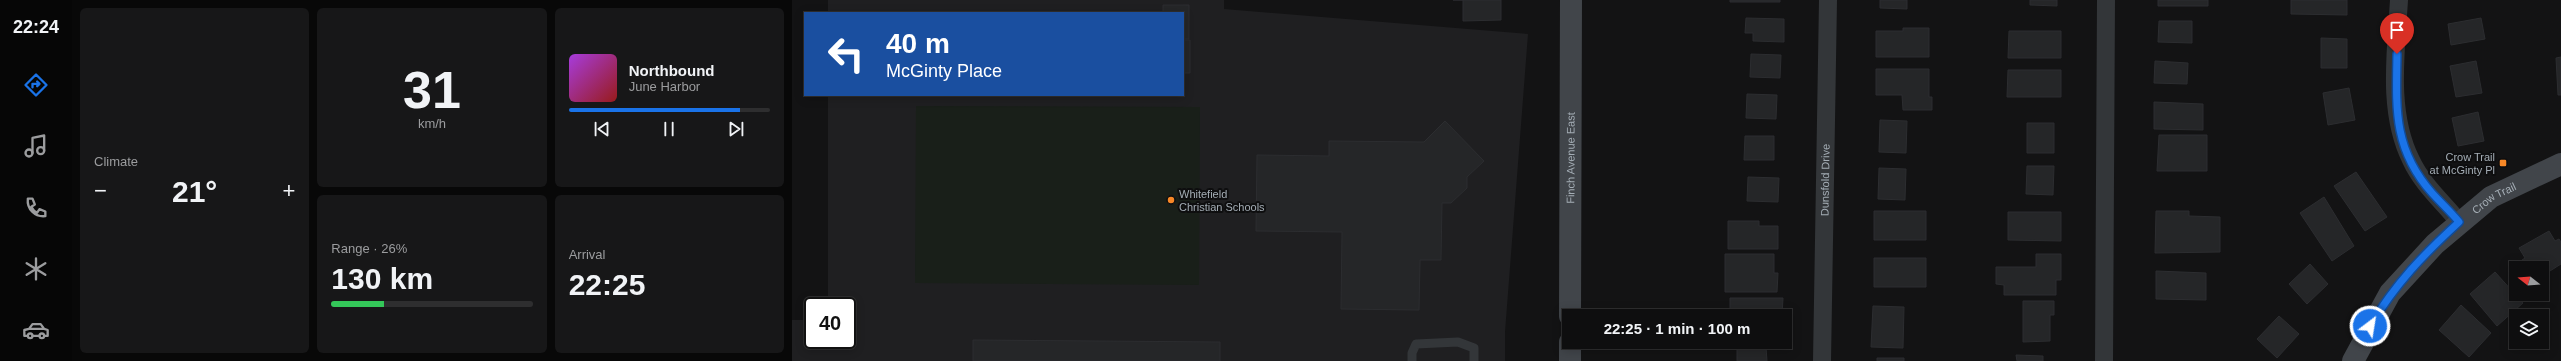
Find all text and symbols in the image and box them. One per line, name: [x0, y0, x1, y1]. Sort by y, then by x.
pin: [2380, 13, 2414, 54]
text: 22:24: [13, 17, 59, 37]
icon: arrive: [2386, 19, 2408, 41]
icon: left: [820, 28, 872, 80]
text: 40 m: [886, 28, 950, 59]
text: 31: [403, 61, 461, 119]
text: McGinty Place: [886, 61, 1002, 81]
text: Northbound: [629, 62, 714, 79]
icon: directions: [22, 71, 50, 99]
text: June Harbor: [629, 79, 700, 94]
street label: Finch Avenue East: [1564, 112, 1577, 204]
text: km/h: [418, 116, 446, 131]
icon: previous: [591, 118, 613, 140]
icon: pause: [658, 118, 680, 140]
icon: next: [725, 118, 747, 140]
icon: music: [22, 132, 50, 160]
street label: Dunsfold Drive: [1818, 144, 1832, 216]
place label: Crow Trail at McGinty Pl: [2430, 151, 2495, 176]
text: Climate: [94, 154, 138, 169]
marker: Crow Trail at McGinty Pl: [2498, 158, 2508, 168]
text: 21°: [172, 175, 217, 208]
text: −: [94, 178, 107, 203]
text: +: [282, 178, 295, 203]
street label: Crow Trail: [2470, 180, 2518, 216]
place label: Whitefield Christian Schools: [1179, 188, 1265, 213]
icon: phone: [22, 194, 50, 222]
marker: Whitefield Christian Schools: [1166, 195, 1176, 205]
text: Range · 26%: [331, 241, 407, 256]
text: Arrival: [569, 247, 606, 262]
icon: climate: [22, 255, 50, 283]
north arrow: [2509, 261, 2549, 301]
map controls: [2509, 261, 2549, 349]
text: 130 km: [331, 262, 433, 295]
text: 22:25: [569, 268, 645, 301]
speed limit sign: 40: [804, 297, 856, 349]
position arrow: [2349, 305, 2391, 347]
button: layers: [2509, 309, 2549, 349]
icon: car: [22, 316, 50, 344]
text: 22:25 · 1 min · 100 m: [1604, 320, 1750, 337]

